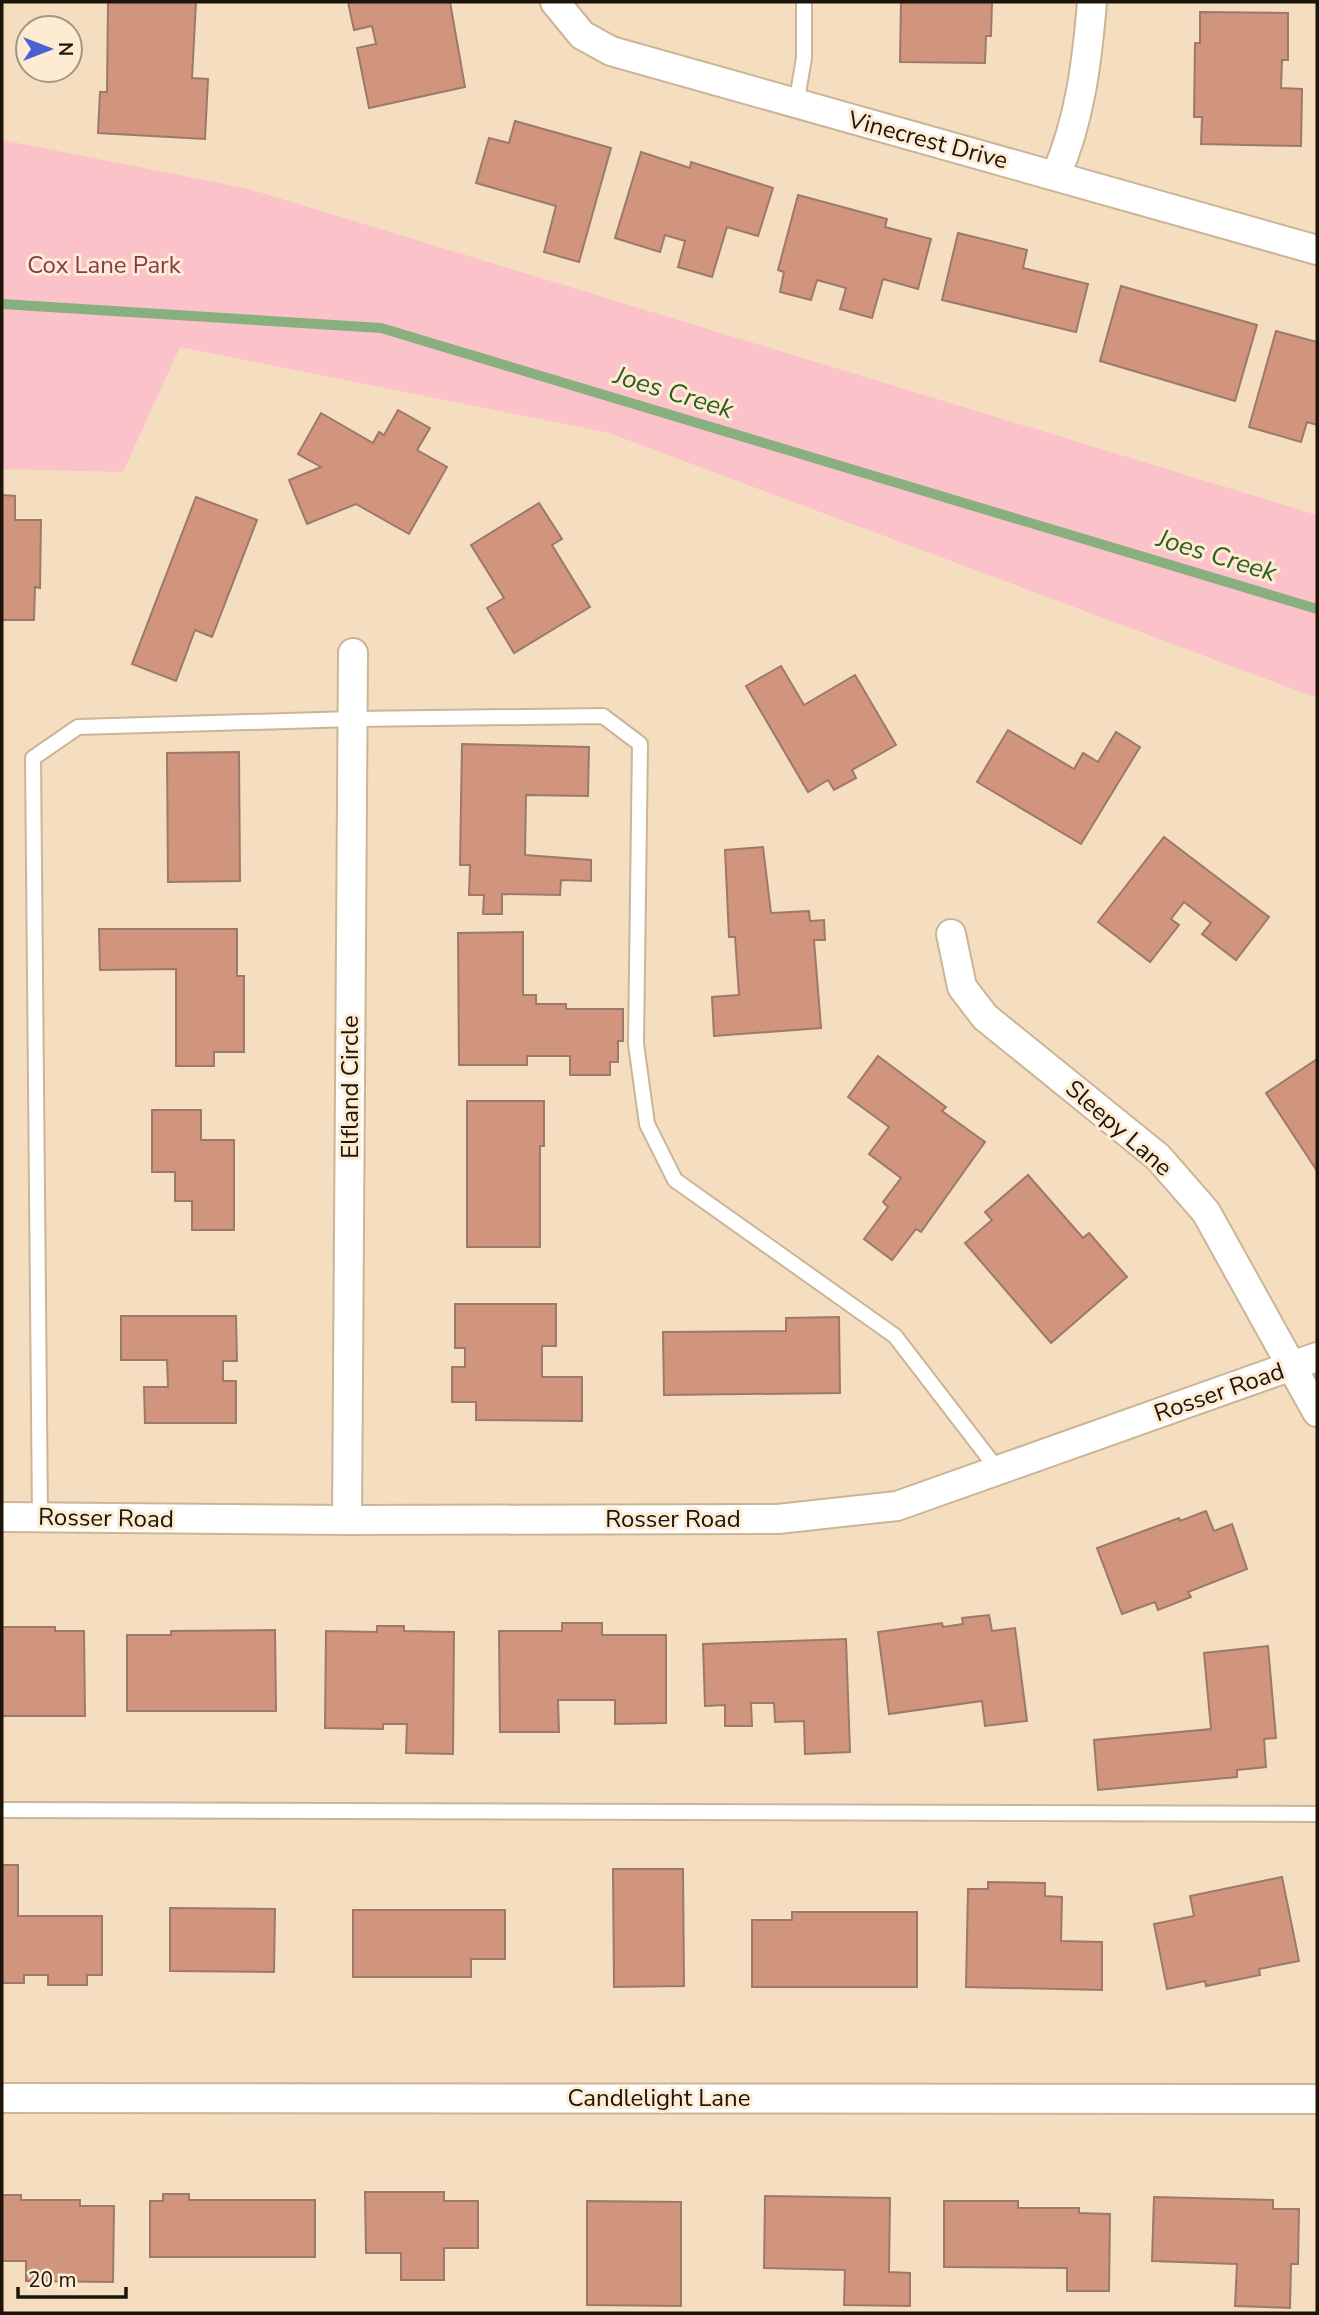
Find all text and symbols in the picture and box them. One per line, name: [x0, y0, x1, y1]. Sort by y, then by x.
north arrow: [14, 14, 84, 84]
text: N: [52, 42, 78, 56]
street label: Vinecrest Drive: [844, 103, 1011, 177]
park label: Cox Lane Park: [27, 249, 182, 281]
water label: Joes Creek: [608, 357, 739, 428]
water label: Joes Creek: [1151, 520, 1282, 591]
street label: Elfland Circle: [334, 1015, 366, 1159]
street label: Sleepy Lane: [1059, 1073, 1179, 1183]
street label: Rosser Road: [1150, 1355, 1288, 1429]
street label: Rosser Road: [38, 1501, 174, 1535]
street label: Rosser Road: [605, 1503, 741, 1535]
street label: Candlelight Lane: [568, 2082, 750, 2114]
scale bar: [18, 2256, 126, 2300]
text: 20 m: [28, 2266, 77, 2294]

